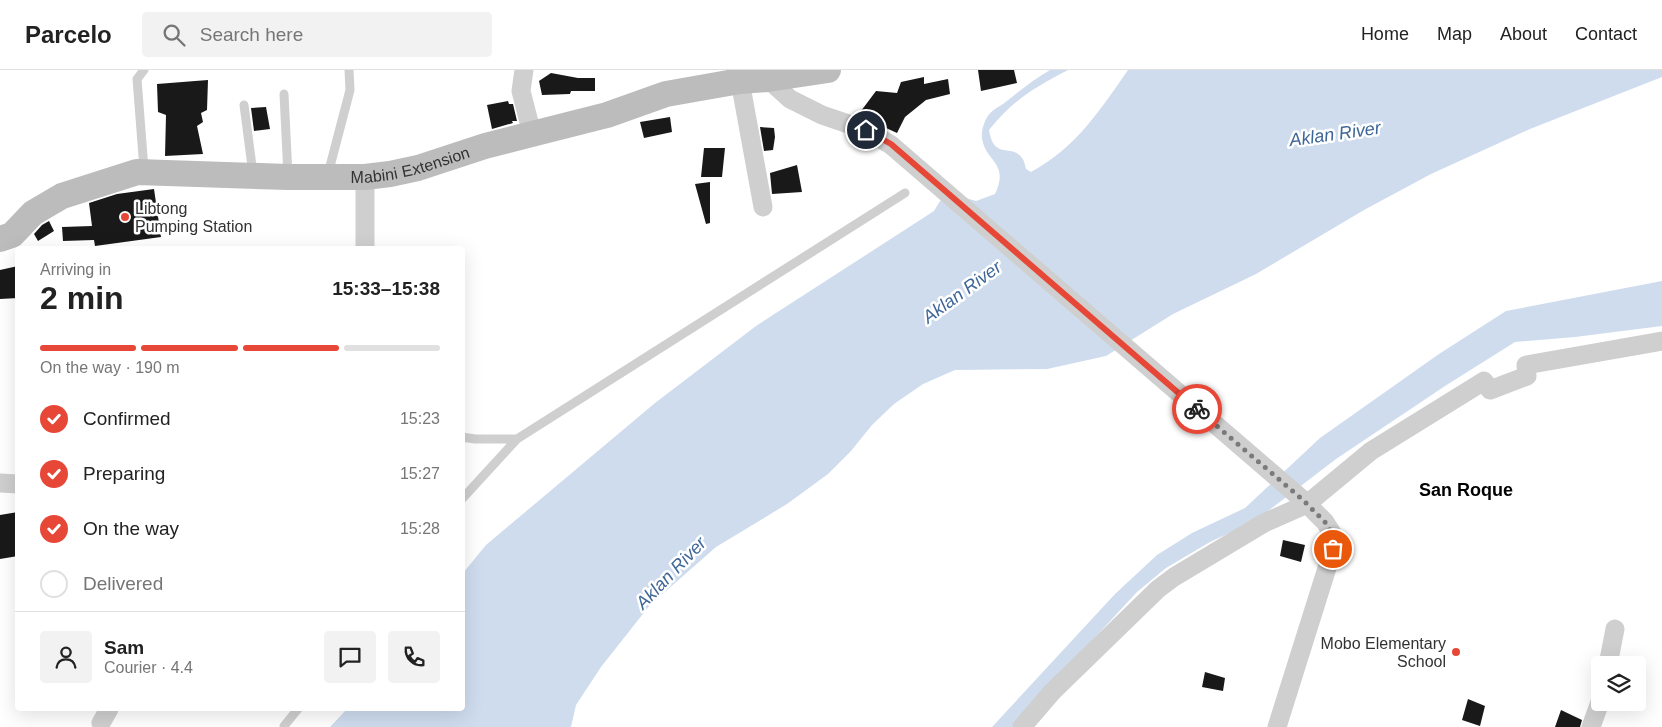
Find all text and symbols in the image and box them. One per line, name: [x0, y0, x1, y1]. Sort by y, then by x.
search box: [142, 12, 492, 57]
text: Parcelo: [25, 21, 112, 48]
icon: search: [160, 21, 188, 49]
text: Search here: [200, 24, 303, 45]
text: Home: [1361, 24, 1409, 44]
text: Map: [1437, 24, 1472, 44]
text: About: [1500, 24, 1547, 44]
text: Contact: [1575, 24, 1637, 44]
pin: [845, 109, 887, 151]
icon: home: [852, 116, 880, 144]
water label: Aklan River: [1287, 118, 1383, 150]
street label: Mabini Extension: [351, 143, 472, 186]
place label: Libtong Pumping Station: [135, 200, 252, 235]
marker: Libtong Pumping Station: [119, 211, 131, 223]
water label: Aklan River: [918, 256, 1006, 328]
text: Arriving in: [40, 261, 111, 278]
text: 15:33–15:38: [332, 278, 440, 299]
text: 2 min: [40, 280, 124, 316]
text: On the way · 190 m: [40, 359, 180, 376]
courier: [1172, 384, 1222, 434]
icon: bike: [1183, 395, 1211, 423]
icon: check: [40, 405, 68, 433]
text: Confirmed: [83, 408, 171, 429]
text: 15:23: [400, 410, 440, 427]
icon: check: [40, 460, 68, 488]
text: Preparing: [83, 463, 165, 484]
text: 15:27: [400, 465, 440, 482]
district label: San Roque: [1419, 480, 1513, 500]
icon: check: [40, 515, 68, 543]
text: On the way: [83, 518, 179, 539]
text: 15:28: [400, 520, 440, 537]
pin: [1312, 528, 1354, 570]
water label: Aklan River: [631, 532, 711, 614]
icon: bag: [1319, 535, 1347, 563]
text: Delivered: [83, 573, 163, 594]
button: person: [40, 631, 92, 683]
button: chat: [324, 631, 376, 683]
button: phone: [388, 631, 440, 683]
place label: Mobo Elementary School: [1321, 635, 1446, 670]
text: Sam: [104, 637, 144, 658]
marker: Mobo Elementary School: [1450, 646, 1462, 658]
map controls: [1591, 656, 1646, 711]
button: layers: [1591, 656, 1646, 711]
text: Courier · 4.4: [104, 659, 193, 676]

